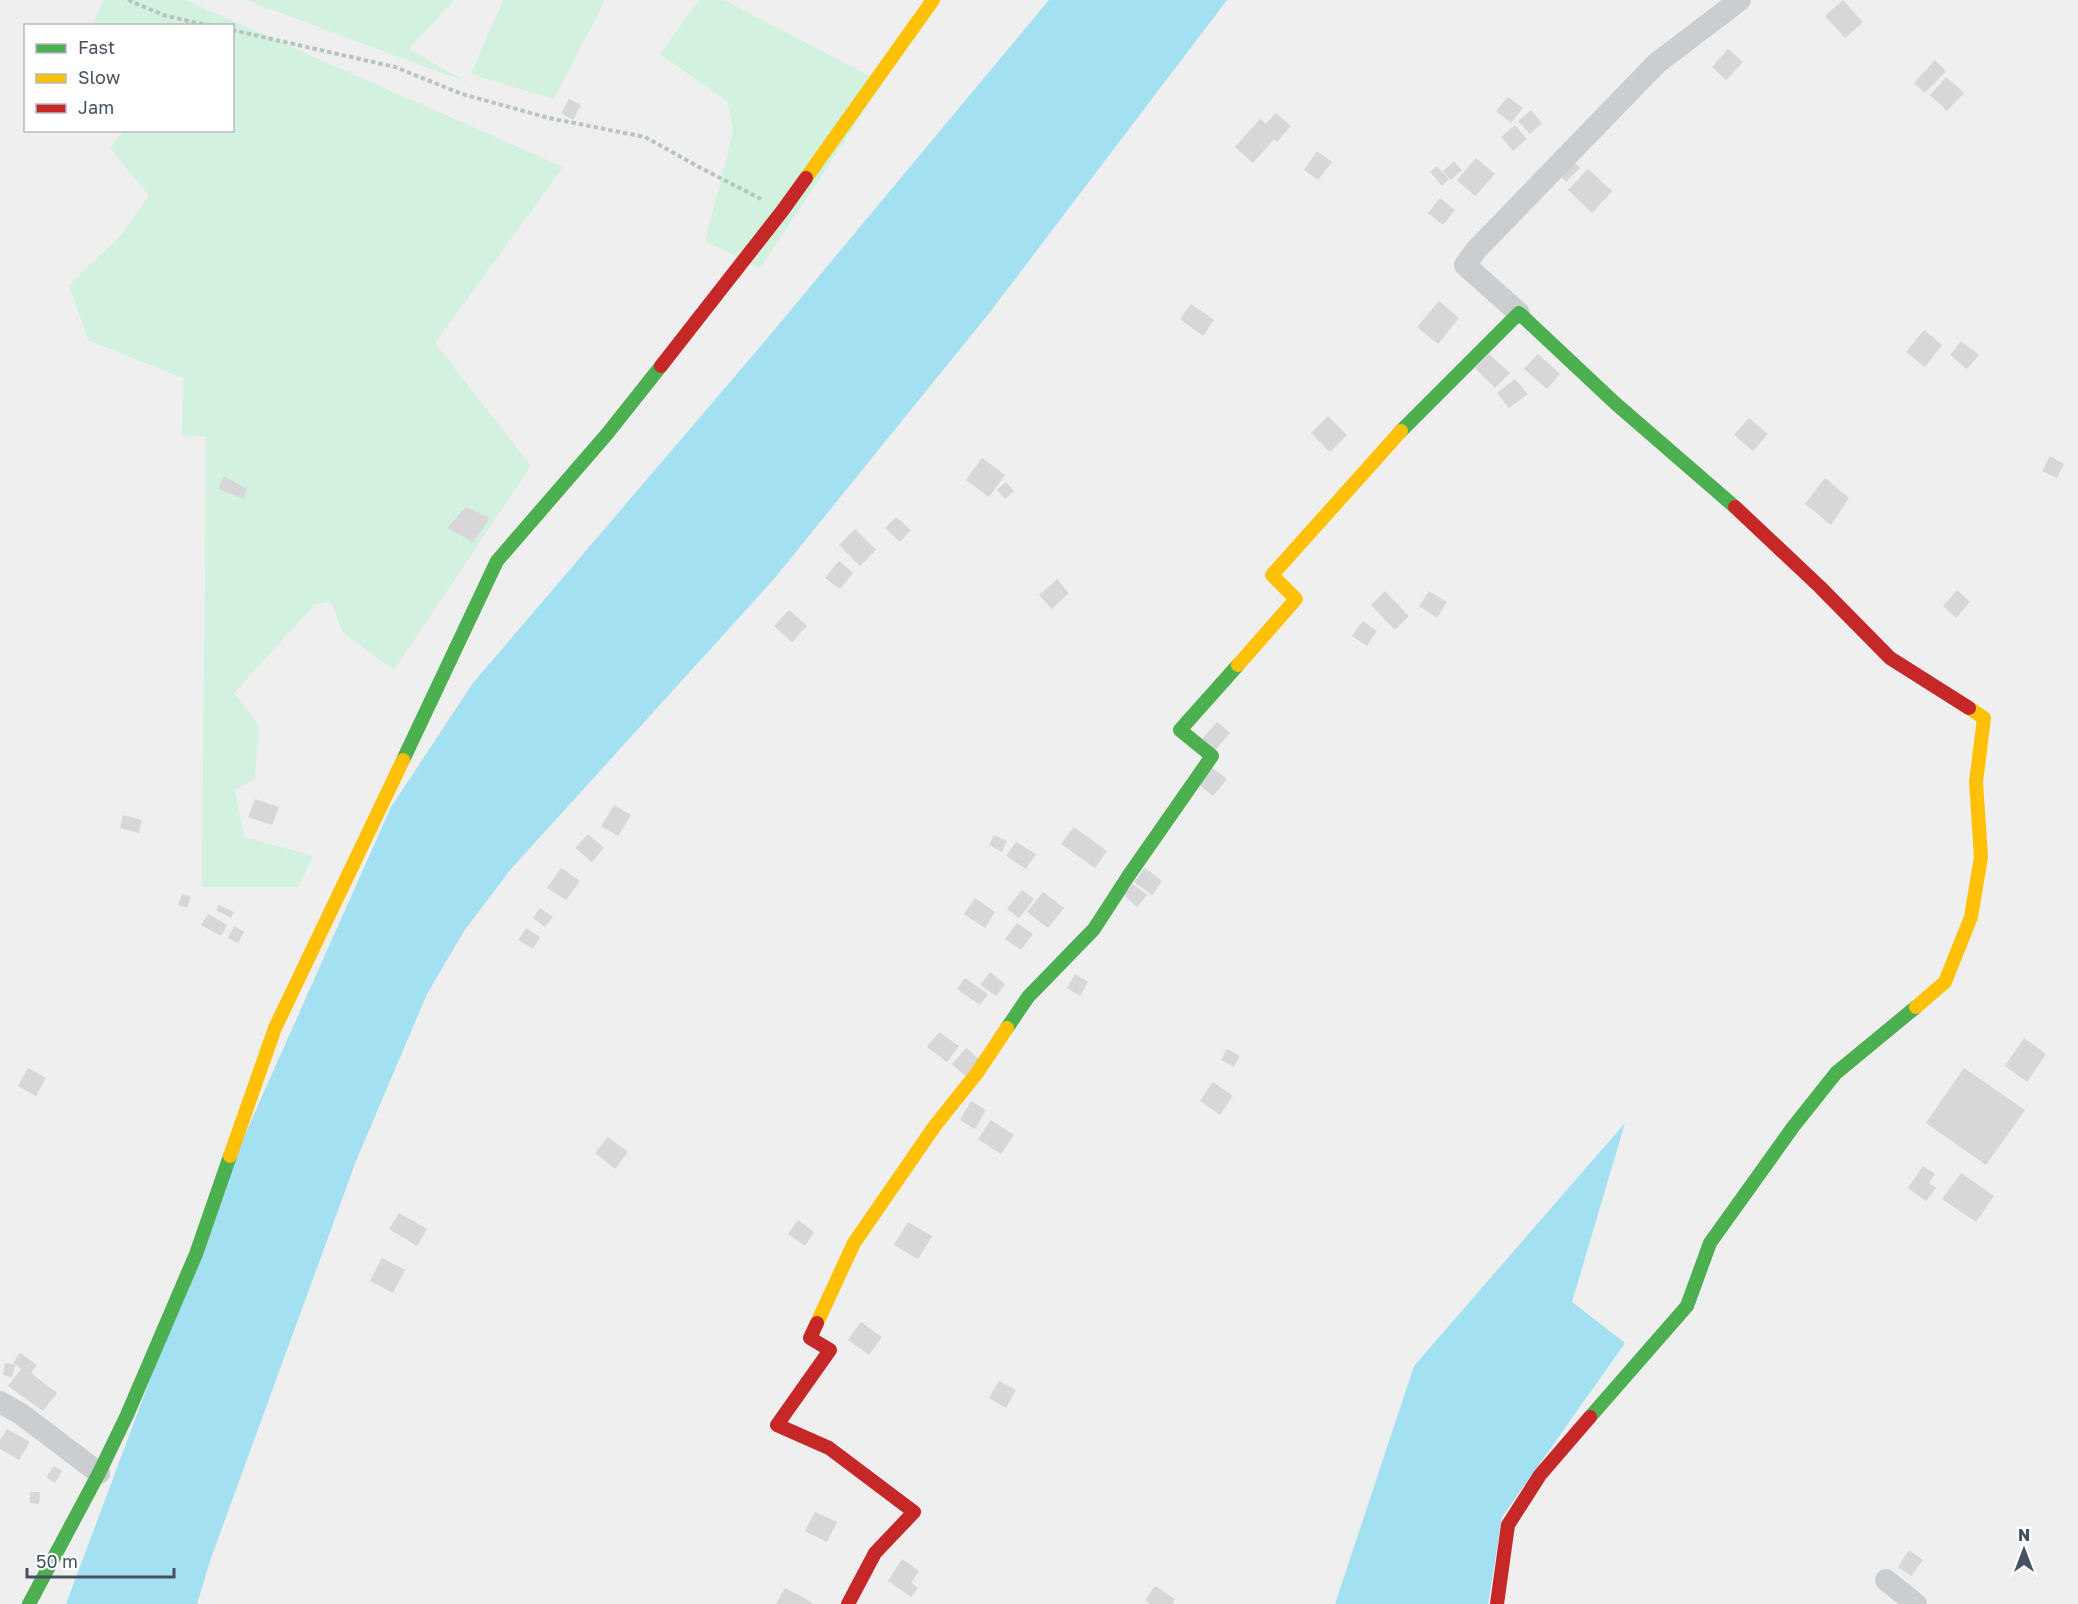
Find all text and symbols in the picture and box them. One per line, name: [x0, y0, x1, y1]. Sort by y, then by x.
legend: [24, 24, 234, 132]
text: Fast: [78, 36, 115, 58]
text: Slow: [78, 66, 121, 88]
text: Jam: [78, 96, 114, 118]
north arrow: [1994, 1520, 2054, 1580]
text: N: [2018, 1525, 2030, 1545]
scale bar: [27, 1541, 174, 1579]
text: 50 m: [36, 1550, 78, 1572]

